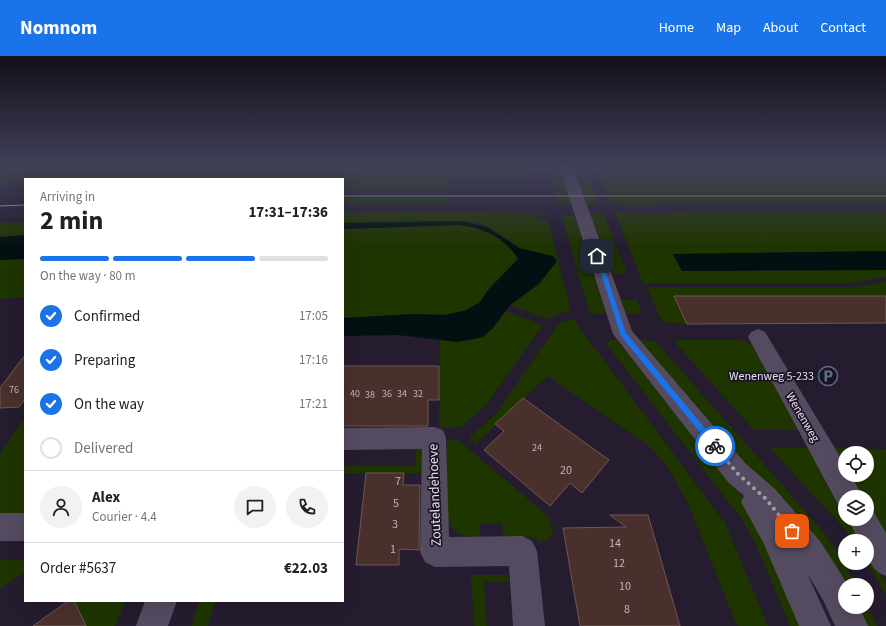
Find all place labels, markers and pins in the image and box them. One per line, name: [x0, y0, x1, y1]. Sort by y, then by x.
pin: [580, 239, 614, 273]
parking icon: Wenenweg 5-233: [817, 365, 839, 387]
place label: Wenenweg 5-233: [729, 368, 814, 385]
pin: [775, 514, 809, 548]

